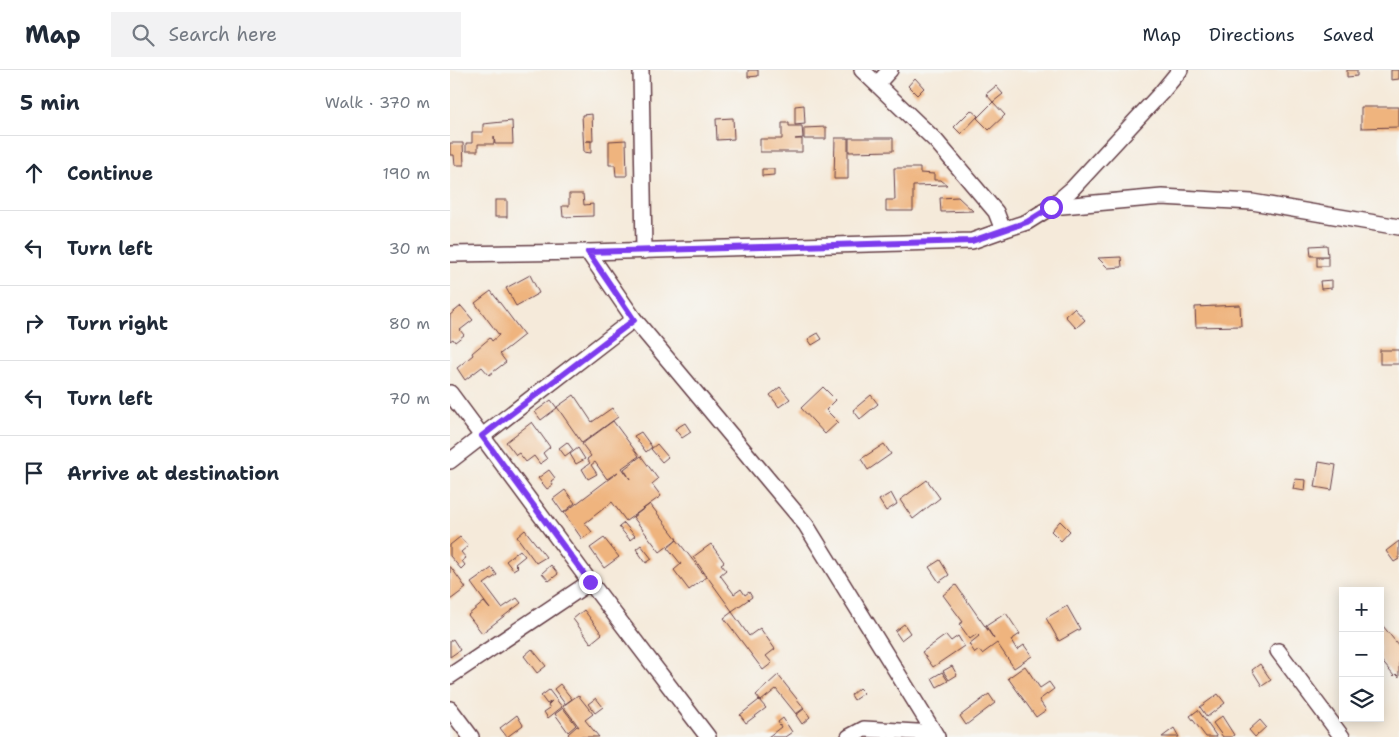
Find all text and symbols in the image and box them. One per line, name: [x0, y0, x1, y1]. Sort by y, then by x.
search box: [111, 12, 461, 57]
text: Map: [25, 19, 81, 51]
icon: search: [129, 21, 157, 49]
text: Search here: [169, 22, 277, 47]
text: Map: [1143, 23, 1181, 47]
text: Directions: [1209, 23, 1295, 47]
text: Saved: [1323, 23, 1374, 47]
text: 5 min: [20, 89, 80, 117]
text: Walk · 370 m: [325, 92, 430, 113]
icon: ahead: [20, 159, 48, 187]
text: Continue: [67, 161, 153, 186]
text: 190 m: [383, 163, 430, 184]
route start: [1040, 196, 1063, 219]
icon: left: [20, 234, 48, 262]
text: Turn left: [67, 236, 153, 261]
text: 30 m: [389, 238, 430, 259]
icon: right: [20, 309, 48, 337]
text: Turn right: [67, 311, 168, 336]
text: 80 m: [389, 313, 430, 334]
icon: left: [20, 384, 48, 412]
text: Turn left: [67, 386, 153, 411]
text: 70 m: [389, 388, 430, 409]
icon: arrive: [20, 459, 48, 487]
text: Arrive at destination: [67, 461, 279, 486]
route end: [579, 571, 602, 594]
map controls: [1339, 587, 1384, 722]
button: +: [1339, 587, 1384, 632]
button: −: [1339, 632, 1384, 677]
button: layers: [1339, 677, 1384, 722]

